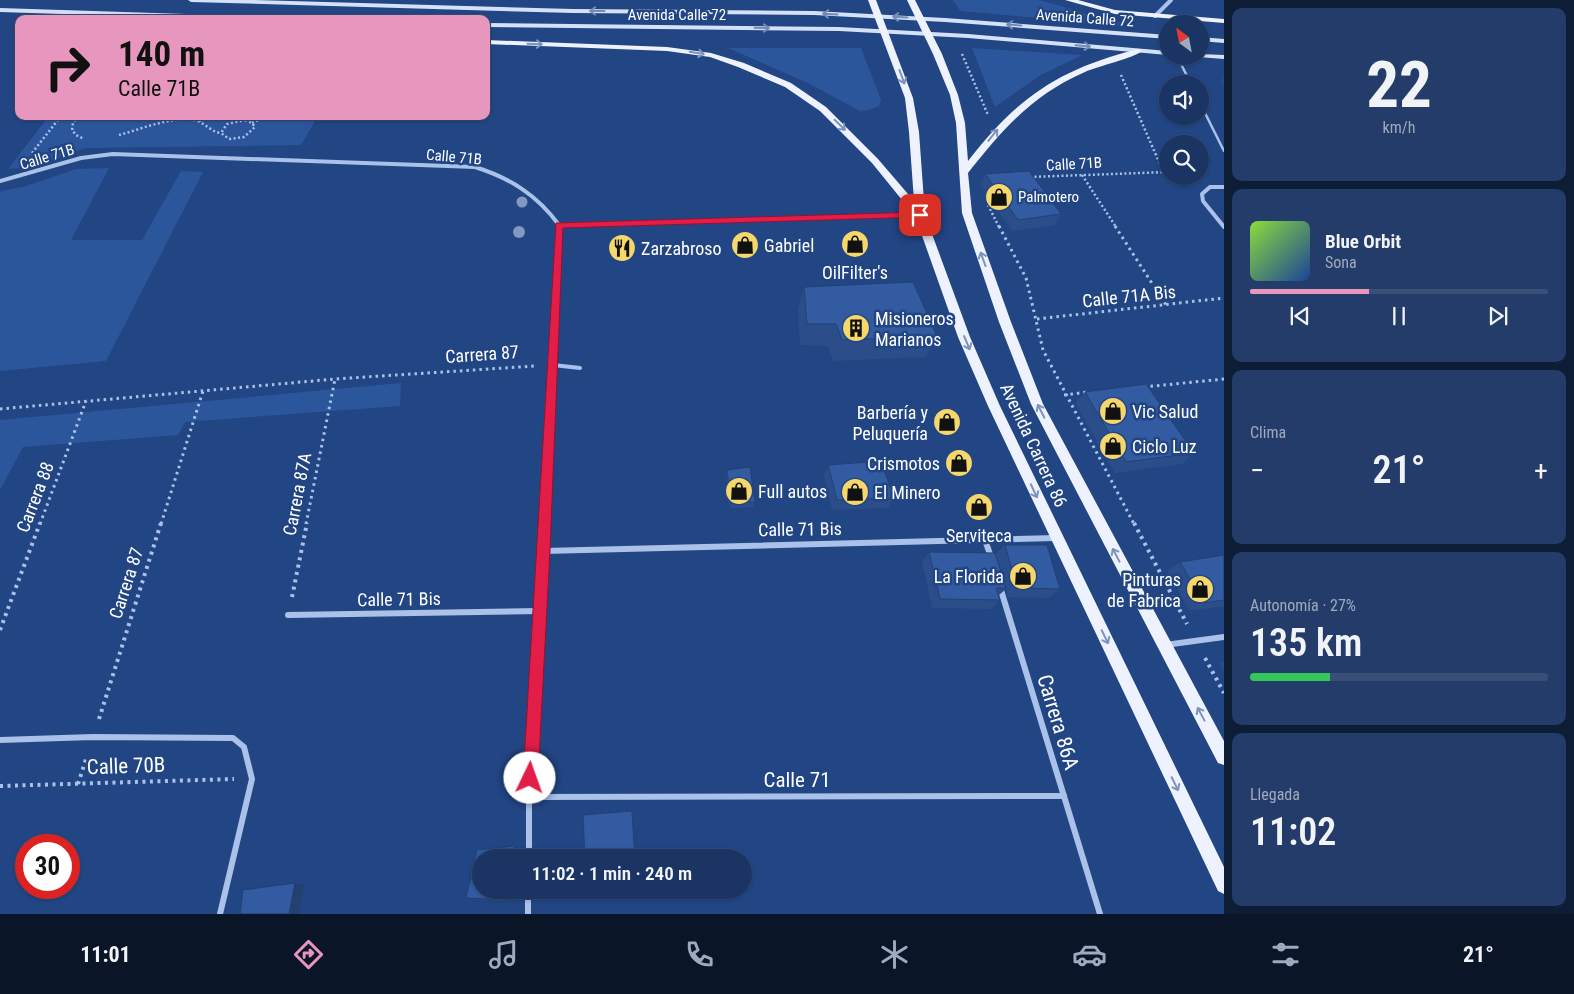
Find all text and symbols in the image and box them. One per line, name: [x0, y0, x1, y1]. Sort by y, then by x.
one-way arrow: [590, 6, 606, 16]
street label: Avenida Calle 72: [628, 6, 726, 24]
street label: Avenida Calle 72: [1035, 6, 1135, 30]
one-way arrow: [822, 9, 838, 18]
one-way arrow: [892, 13, 908, 22]
north arrow: [1159, 15, 1209, 65]
map controls: [1159, 15, 1209, 185]
one-way arrow: [1006, 20, 1022, 29]
one-way arrow: [754, 23, 770, 33]
text: 140 m: [118, 34, 205, 75]
icon: right: [35, 35, 100, 100]
one-way arrow: [527, 40, 543, 49]
one-way arrow: [1074, 42, 1090, 51]
text: 22: [1366, 47, 1432, 123]
one-way arrow: [689, 48, 705, 58]
one-way arrow: [898, 69, 908, 84]
button: sound: [1159, 75, 1209, 125]
text: Calle 71B: [118, 76, 200, 101]
text: km/h: [1383, 118, 1415, 137]
one-way arrow: [834, 119, 846, 131]
one-way arrow: [988, 129, 999, 142]
button: search: [1159, 135, 1209, 185]
street label: Calle 71B: [18, 140, 76, 174]
street label: Calle 71B: [425, 146, 483, 168]
street label: Calle 71B: [1046, 154, 1102, 174]
shop icon: Palmotero: [984, 182, 1014, 212]
place label: Palmotero: [1018, 188, 1079, 206]
pin: [899, 194, 941, 236]
icon: arrive: [906, 201, 934, 229]
shop icon: OilFilter's: [840, 229, 870, 259]
shop icon: Gabriel: [730, 230, 760, 260]
text: Blue Orbit: [1325, 230, 1401, 253]
restaurant icon: Zarzabroso: [607, 233, 637, 263]
place label: Gabriel: [764, 235, 814, 256]
place label: Zarzabroso: [641, 238, 722, 259]
one-way arrow: [978, 252, 987, 267]
text: Sona: [1325, 253, 1357, 272]
place label: OilFilter's: [822, 262, 888, 283]
street label: Calle 71A Bis: [1081, 281, 1177, 311]
icon: previous: [1286, 302, 1314, 330]
icon: pause: [1385, 302, 1413, 330]
icon: next: [1484, 302, 1512, 330]
place label: Misioneros Marianos: [875, 308, 954, 350]
building icon: Misioneros Marianos: [841, 313, 871, 343]
one-way arrow: [963, 335, 972, 350]
street label: Carrera 87: [444, 341, 520, 367]
street label: Avenida Carrera 86: [996, 380, 1072, 510]
shop icon: Vic Salud: [1098, 396, 1128, 426]
place label: Vic Salud: [1132, 401, 1198, 422]
place label: Barbería y Peluquería: [852, 402, 929, 444]
one-way arrow: [1036, 404, 1045, 419]
shop icon: Barbería y Peluquería: [932, 407, 962, 437]
text: Clima: [1250, 423, 1286, 442]
shop icon: Ciclo Luz: [1098, 431, 1128, 461]
place label: Ciclo Luz: [1132, 436, 1197, 457]
shop icon: Crismotos: [944, 448, 974, 478]
text: 21°: [1373, 448, 1425, 492]
street label: Carrera 87A: [279, 450, 315, 537]
place label: Crismotos: [867, 453, 940, 474]
text: −: [1250, 454, 1264, 487]
text: +: [1534, 454, 1548, 487]
street label: Carrera 88: [12, 459, 58, 535]
shop icon: Full autos: [724, 476, 754, 506]
shop icon: El Minero: [840, 477, 870, 507]
place label: Full autos: [758, 481, 827, 502]
place label: El Minero: [874, 482, 940, 503]
one-way arrow: [1030, 483, 1040, 498]
shop icon: Serviteca: [964, 492, 994, 522]
street label: Calle 71 Bis: [758, 518, 842, 540]
place label: Serviteca: [946, 525, 1012, 546]
street label: Carrera 87: [105, 545, 147, 621]
one-way arrow: [1111, 548, 1120, 563]
shop icon: La Florida: [1008, 561, 1038, 591]
place label: La Florida: [934, 566, 1004, 587]
place label: Pinturas de Fabrica: [1107, 569, 1181, 611]
shop icon: Pinturas de Fabrica: [1185, 574, 1215, 604]
street label: Calle 71 Bis: [357, 588, 441, 610]
text: Autonomía · 27%: [1250, 596, 1356, 615]
text: 135 km: [1250, 621, 1362, 665]
one-way arrow: [1100, 629, 1110, 644]
street label: Carrera 86A: [1032, 672, 1084, 772]
one-way arrow: [1196, 706, 1206, 721]
position arrow: [503, 751, 555, 803]
street label: Calle 70B: [86, 753, 166, 779]
street label: Calle 71: [764, 768, 831, 792]
one-way arrow: [1170, 776, 1180, 791]
text: Llegada: [1250, 785, 1300, 804]
text: 11:02: [1250, 810, 1336, 854]
speed limit sign: 30: [15, 834, 80, 899]
text: 11:02 · 1 min · 240 m: [532, 862, 692, 885]
icon: directions: [291, 937, 326, 972]
icon: music: [486, 937, 521, 972]
icon: phone: [682, 937, 717, 972]
icon: climate: [877, 937, 912, 972]
icon: car: [1072, 937, 1107, 972]
icon: filters: [1268, 937, 1303, 972]
text: 11:01: [80, 942, 131, 967]
text: 21°: [1463, 942, 1494, 967]

